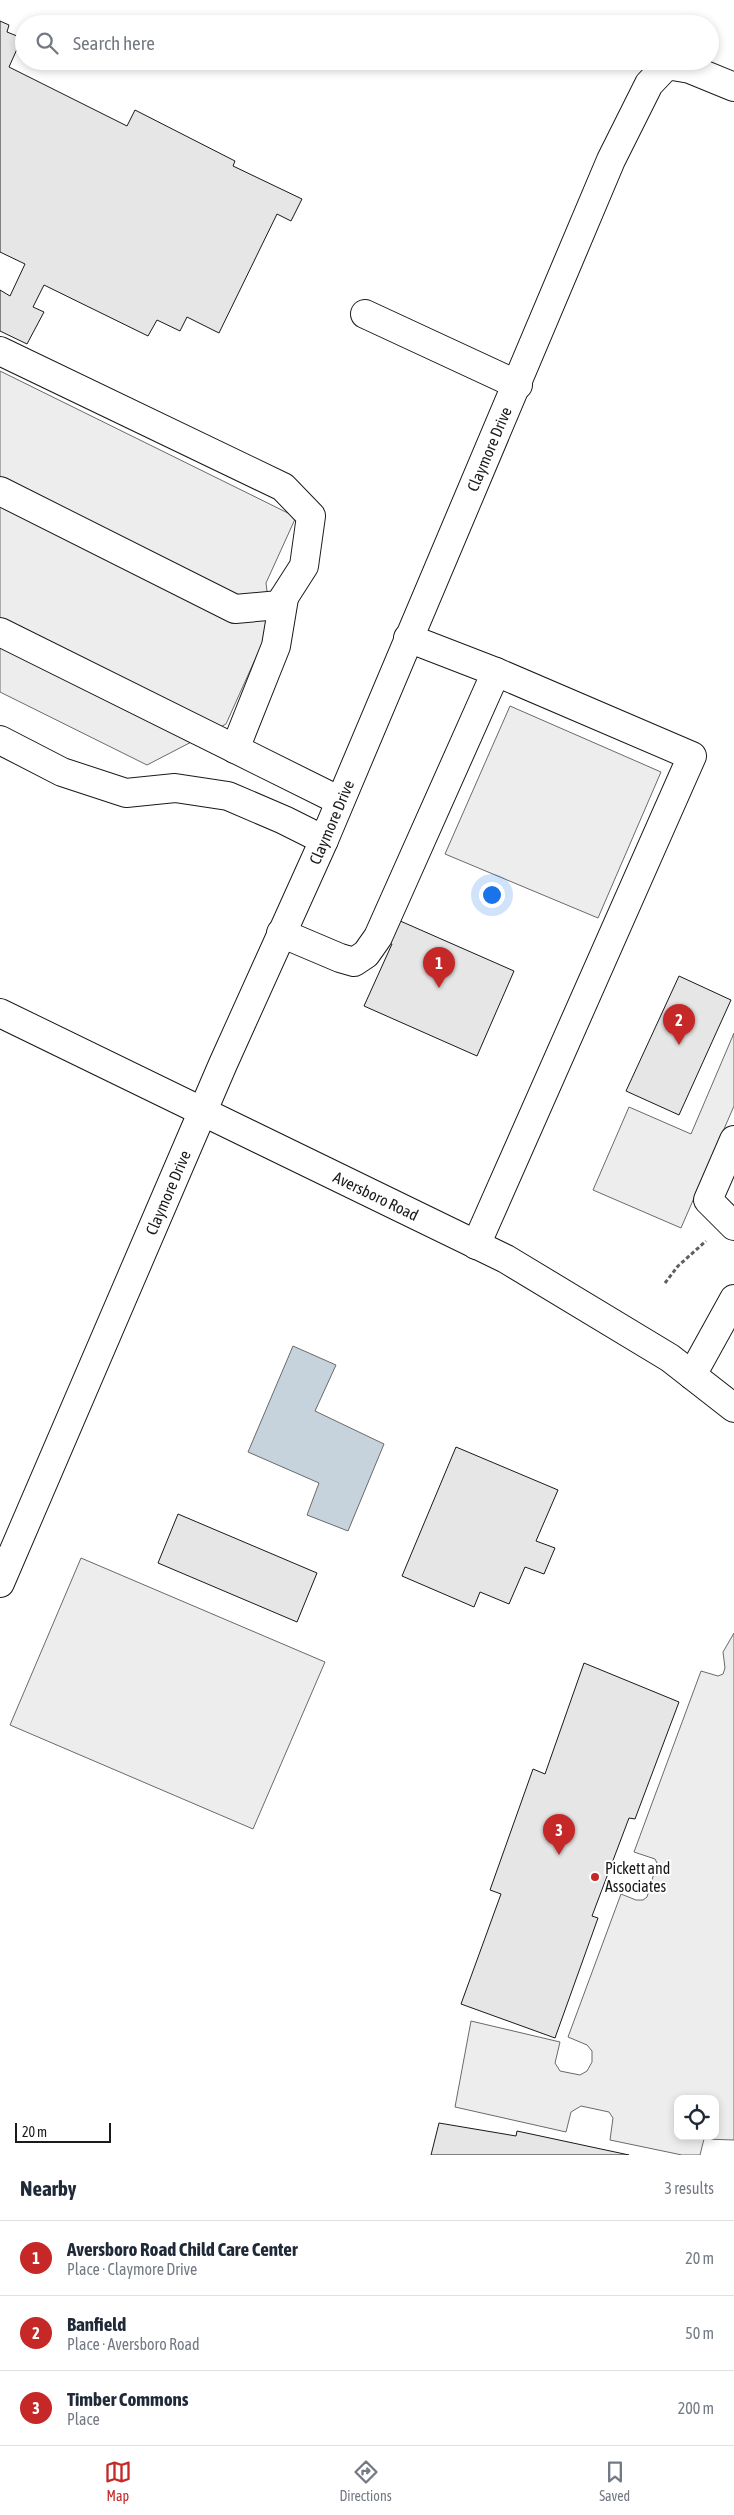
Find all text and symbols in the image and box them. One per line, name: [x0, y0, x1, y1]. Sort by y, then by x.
search box: [15, 15, 719, 70]
icon: search: [33, 29, 61, 57]
text: Search here: [73, 32, 155, 54]
street label: Claymore Drive: [463, 404, 515, 494]
street label: Claymore Drive: [305, 777, 357, 867]
your location: [479, 882, 505, 908]
pin: 1: [423, 947, 455, 988]
pin: 2: [663, 1004, 695, 1045]
street label: Claymore Drive: [142, 1148, 194, 1237]
street label: Aversboro Road: [331, 1168, 421, 1224]
pin: 3: [543, 1814, 575, 1855]
place label: Pickett and Associates: [605, 1859, 670, 1895]
marker: Pickett and Associates: [589, 1871, 601, 1883]
map controls: [674, 2095, 719, 2140]
button: locate: [674, 2095, 719, 2140]
scale bar: [15, 2120, 111, 2143]
text: 20 m: [22, 2124, 47, 2140]
text: Nearby: [20, 2176, 76, 2200]
text: 3 results: [664, 2179, 714, 2197]
text: Aversboro Road Child Care Center: [67, 2238, 298, 2260]
text: 1: [32, 2249, 40, 2267]
text: 20 m: [685, 2249, 714, 2267]
text: Place · Claymore Drive: [67, 2260, 197, 2278]
text: Banfield: [67, 2313, 126, 2335]
text: 2: [32, 2324, 40, 2342]
text: 50 m: [685, 2324, 714, 2342]
text: Place · Aversboro Road: [67, 2335, 200, 2353]
text: Timber Commons: [67, 2388, 189, 2410]
text: 3: [32, 2399, 40, 2417]
text: 200 m: [678, 2399, 714, 2417]
text: Place: [67, 2410, 100, 2428]
tab: Map: [104, 2458, 132, 2504]
tab: Directions: [339, 2458, 392, 2504]
tab: Saved: [599, 2458, 630, 2504]

